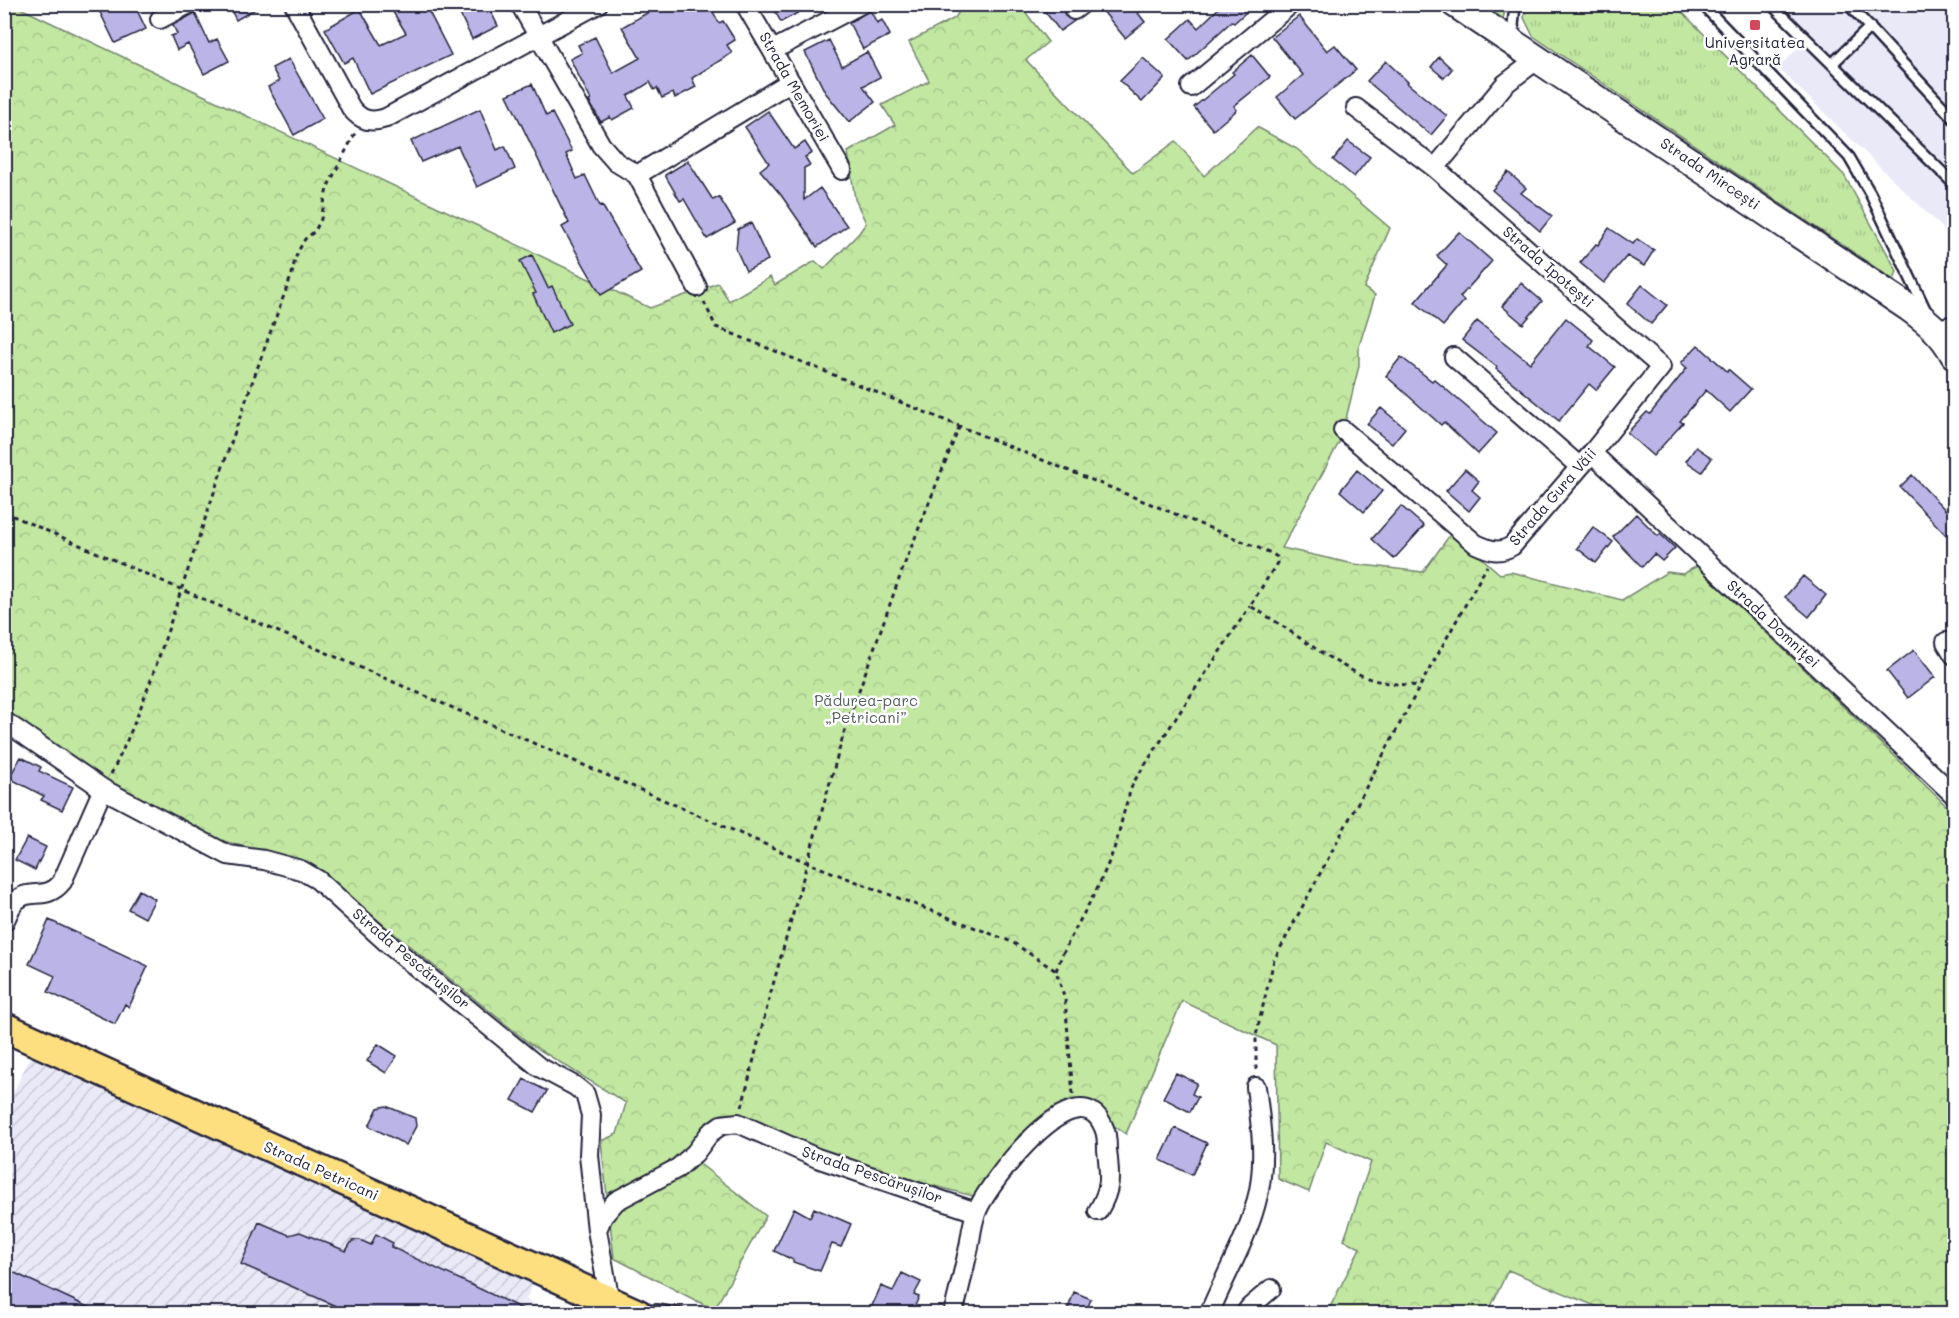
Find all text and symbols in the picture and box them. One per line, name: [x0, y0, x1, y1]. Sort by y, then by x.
marker: Universitatea Agrară: [1748, 18, 1762, 32]
street label: Strada Memoriei: [755, 28, 834, 145]
place label: Universitatea Agrară: [1705, 32, 1805, 69]
street label: Strada Mircești: [1656, 132, 1764, 215]
street label: Strada Ipotești: [1498, 221, 1598, 312]
street label: Strada Gura Văii: [1504, 443, 1600, 550]
street label: Strada Domniței: [1722, 575, 1824, 672]
park label: Pădurea-parc „Petricani”: [814, 690, 918, 727]
street label: Strada Pescărușilor: [348, 903, 474, 1014]
street label: Strada Petricani: [261, 1136, 382, 1204]
street label: Strada Pescărușilor: [799, 1141, 945, 1208]

